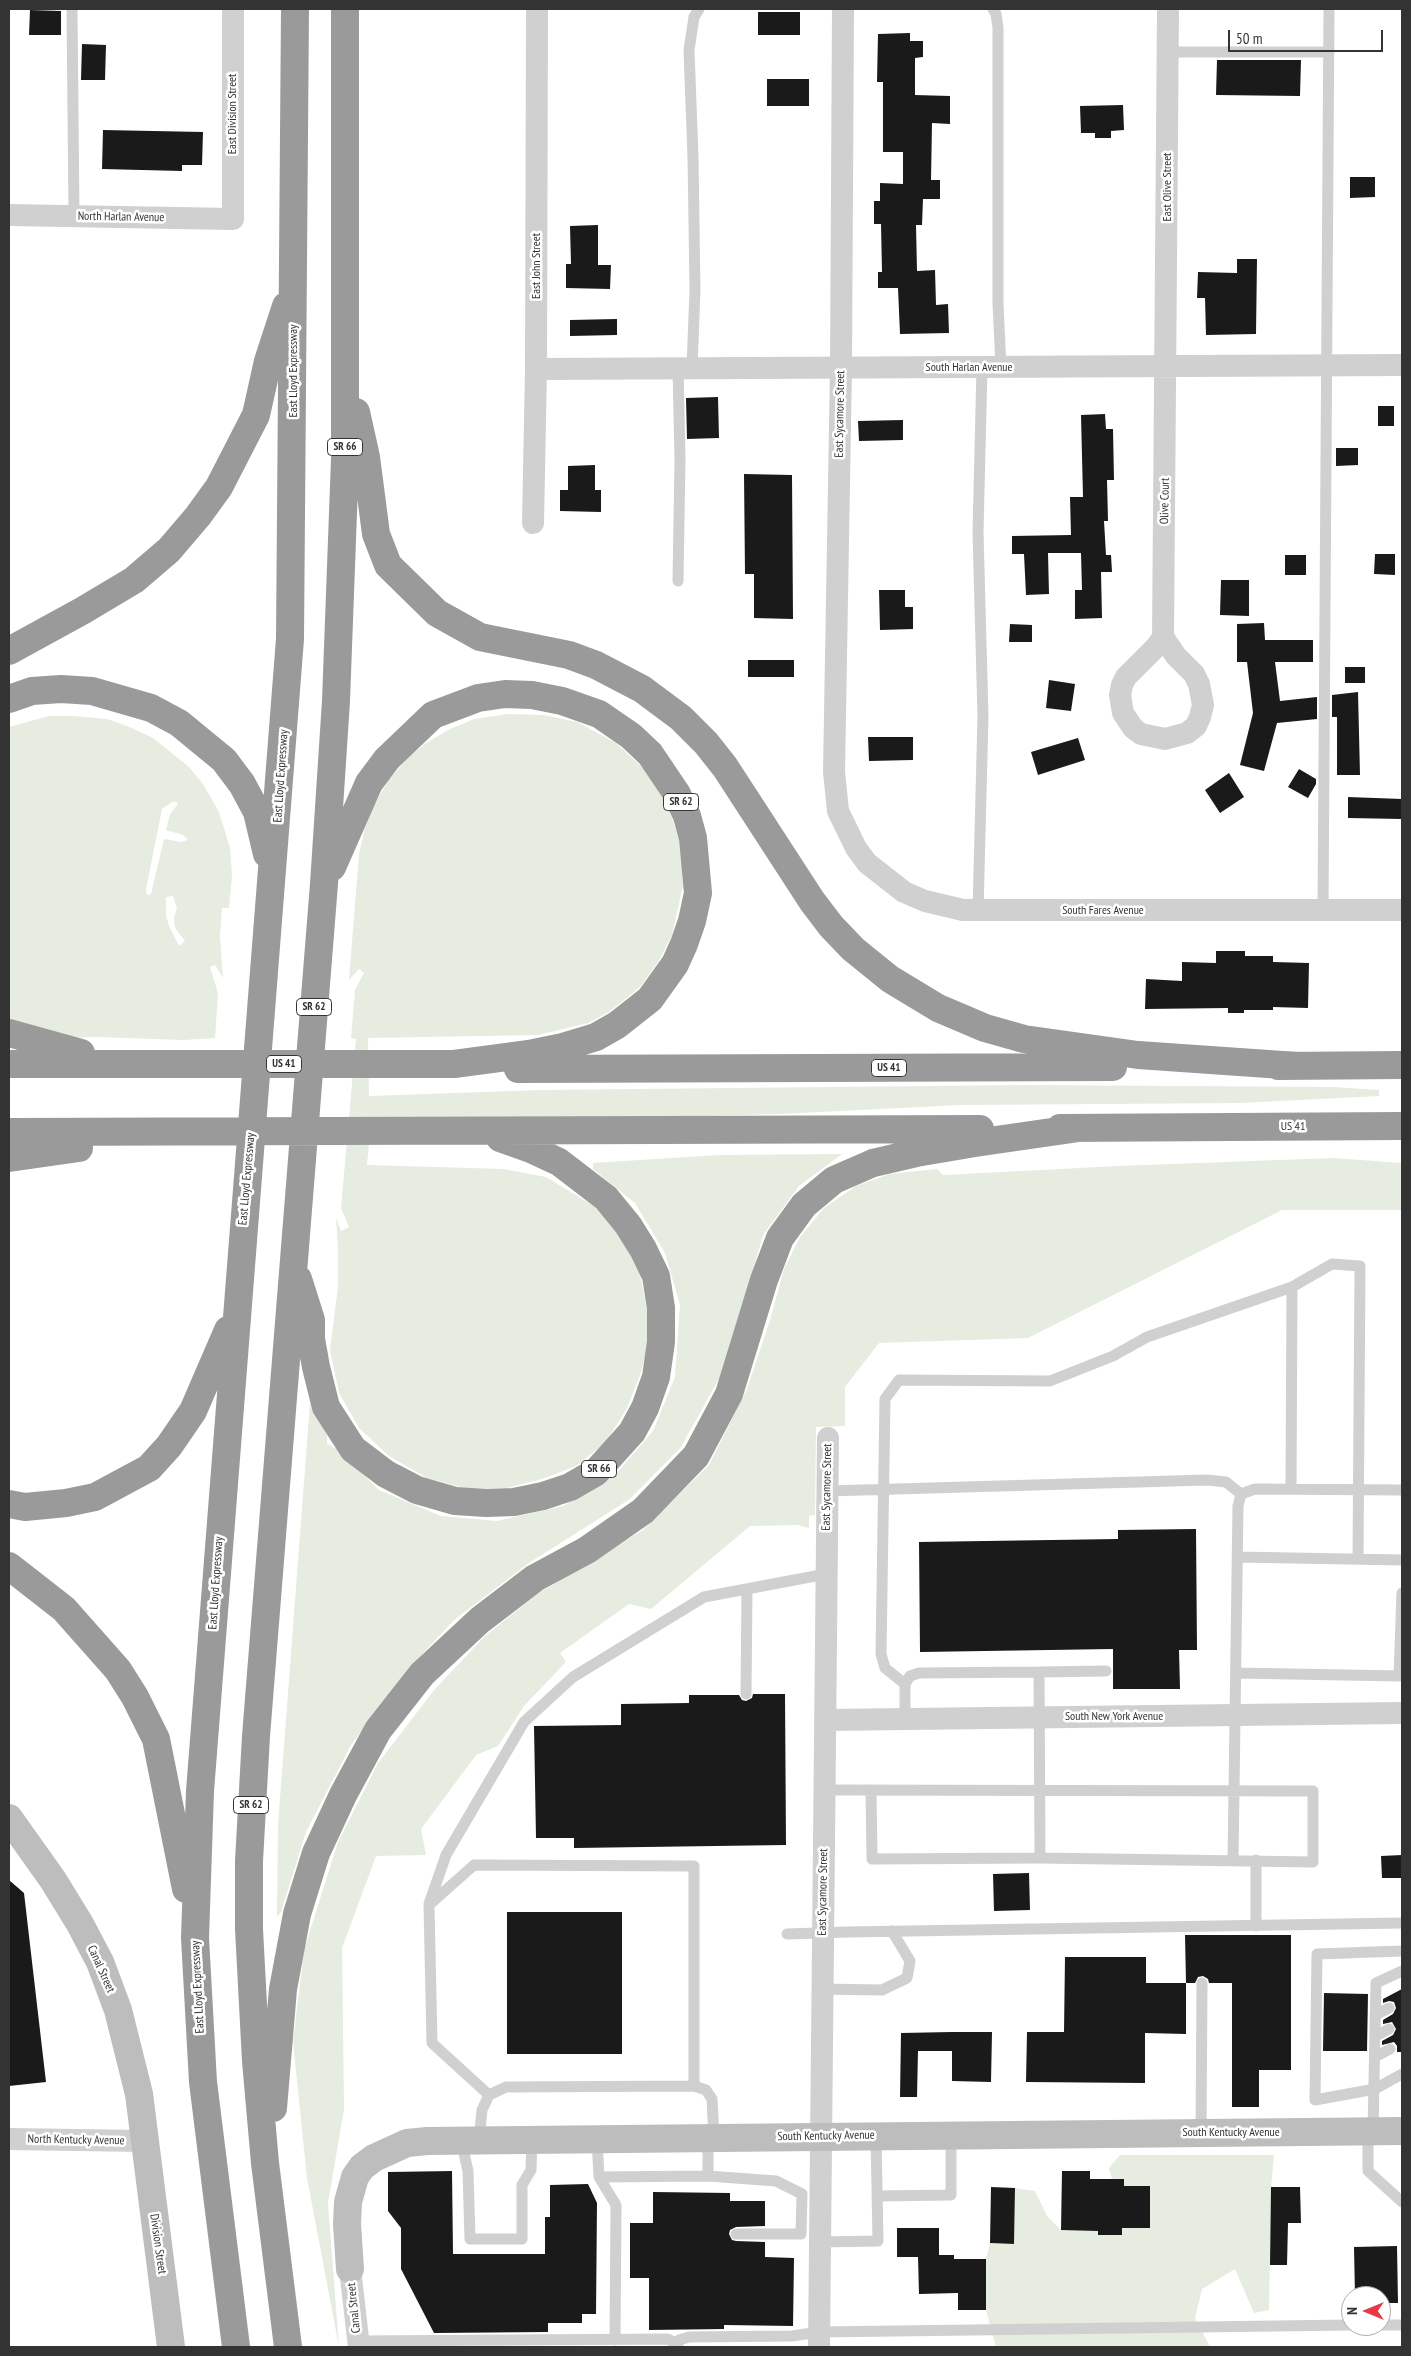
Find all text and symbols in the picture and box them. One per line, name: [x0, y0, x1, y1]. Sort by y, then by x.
scale bar: [1231, 20, 1386, 52]
text: 50 m: [1236, 29, 1262, 48]
street label: East Division Street: [226, 74, 240, 154]
street label: East Olive Street: [1161, 153, 1175, 221]
street label: North Harlan Avenue: [78, 209, 164, 225]
street label: East John Street: [530, 233, 544, 299]
street label: East Lloyd Expressway: [287, 325, 301, 417]
street label: South Harlan Avenue: [926, 361, 1012, 375]
street label: East Sycamore Street: [832, 370, 848, 458]
road number: SR 66: [328, 438, 362, 456]
street label: Olive Court: [1157, 478, 1173, 524]
street label: East Lloyd Expressway: [271, 729, 291, 823]
road number: SR 62: [664, 794, 698, 810]
street label: South Fares Avenue: [1062, 904, 1144, 918]
road number: SR 62: [296, 999, 332, 1016]
road number: US 41: [266, 1056, 302, 1072]
road number: US 41: [872, 1060, 906, 1076]
street label: US 41: [1281, 1120, 1305, 1134]
street label: East Lloyd Expressway: [236, 1132, 258, 1226]
street label: East Sycamore Street: [819, 1443, 835, 1531]
road number: SR 66: [582, 1460, 616, 1478]
street label: East Lloyd Expressway: [206, 1536, 226, 1630]
street label: South New York Avenue: [1065, 1710, 1163, 1724]
road number: SR 62: [234, 1796, 268, 1814]
street label: East Sycamore Street: [815, 1848, 831, 1936]
street label: East Lloyd Expressway: [188, 1940, 208, 2034]
street label: Canal Street: [84, 1943, 118, 1995]
street label: South Kentucky Avenue: [1182, 2126, 1280, 2140]
street label: South Kentucky Avenue: [777, 2128, 875, 2144]
street label: North Kentucky Avenue: [27, 2132, 125, 2148]
street label: Division Street: [147, 2213, 169, 2275]
street label: Canal Street: [344, 2282, 364, 2334]
north arrow: [1341, 2286, 1391, 2336]
text: N: [1343, 2307, 1361, 2315]

